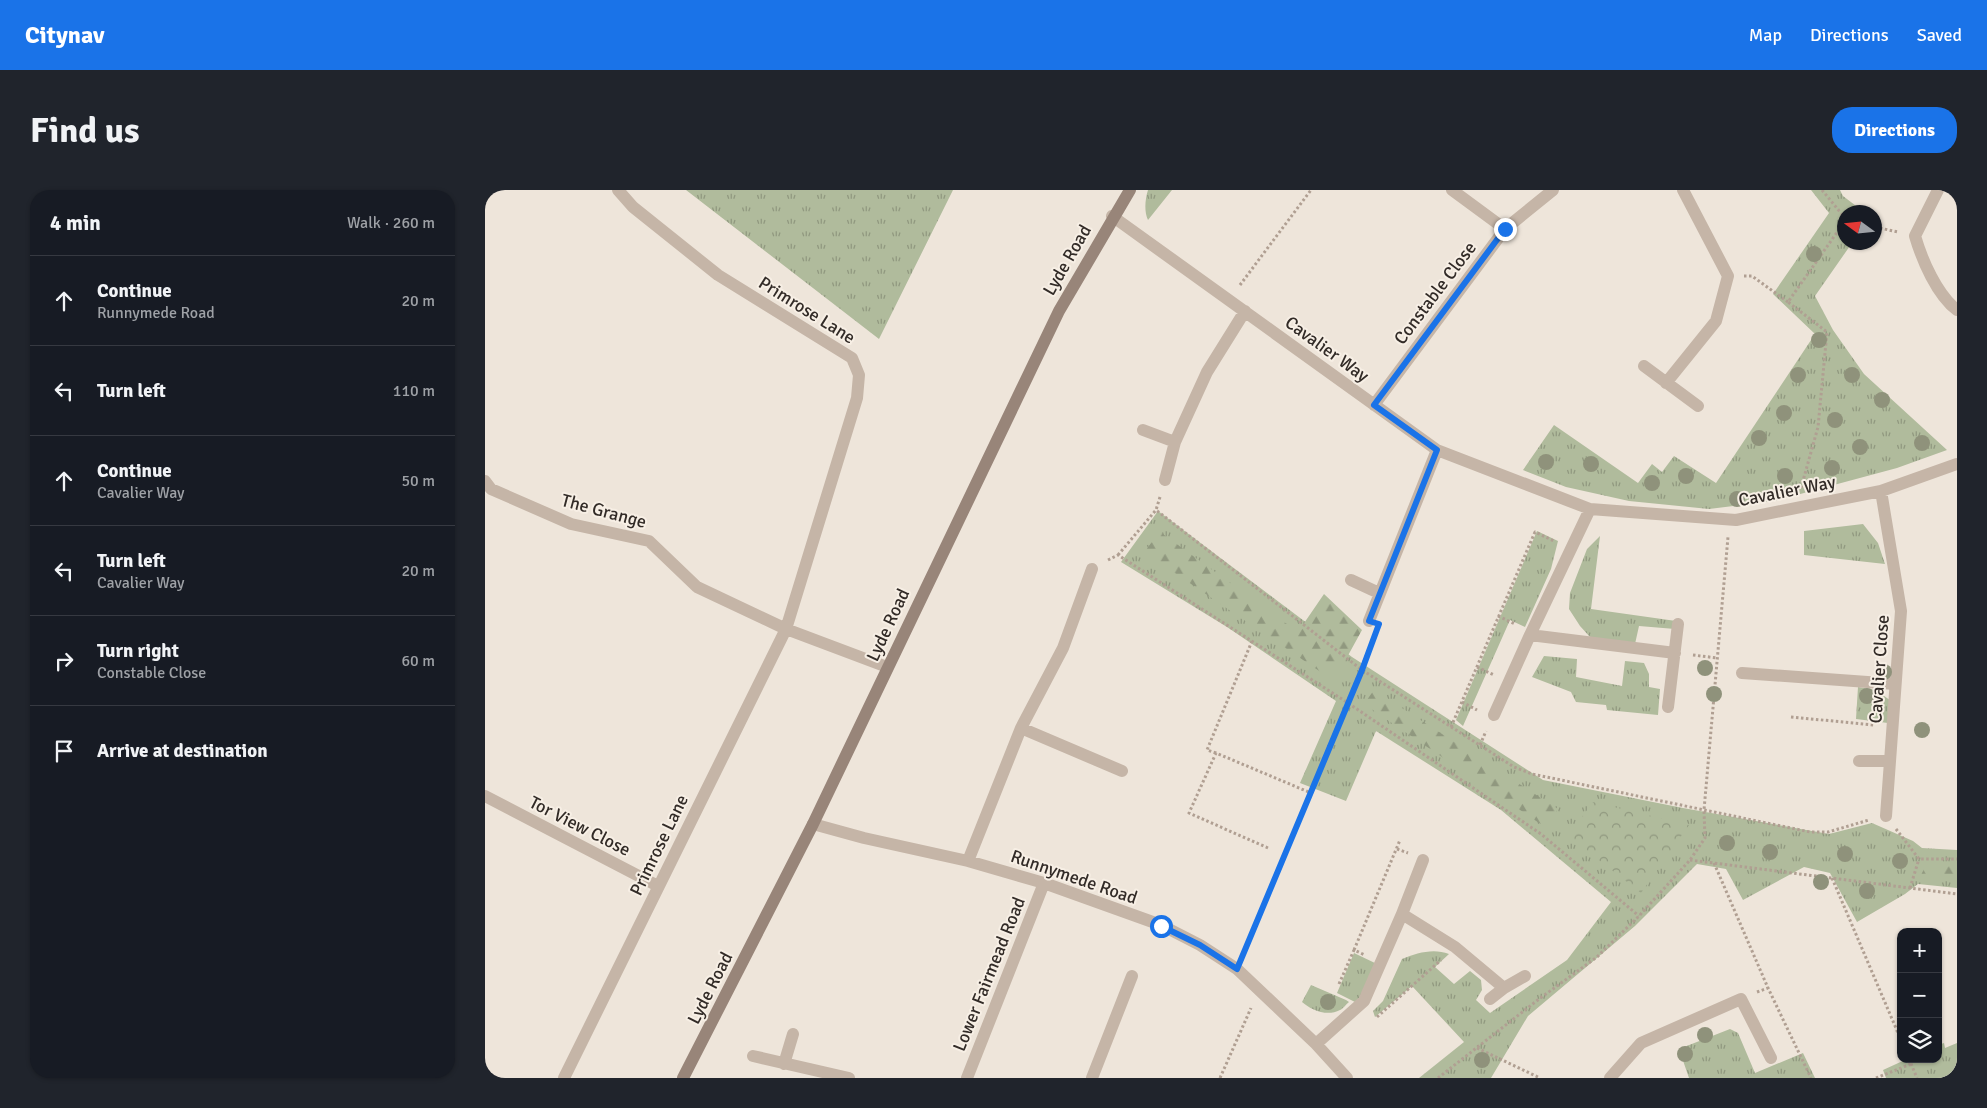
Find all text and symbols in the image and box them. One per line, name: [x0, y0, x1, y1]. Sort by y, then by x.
text: Citynav: [25, 20, 104, 50]
text: Map: [1749, 24, 1782, 46]
text: Directions: [1810, 24, 1889, 46]
text: Saved: [1917, 24, 1962, 46]
button: Directions: [1832, 107, 1957, 153]
text: Find us: [30, 109, 140, 152]
north arrow: [1837, 205, 1882, 250]
text: 4 min: [50, 210, 101, 236]
text: Walk · 260 m: [347, 213, 435, 233]
route end: [1494, 218, 1517, 241]
street label: Lyde Road: [1038, 221, 1096, 299]
street label: Constable Close: [1389, 237, 1481, 349]
street label: Primrose Lane: [755, 272, 859, 348]
text: Continue: [97, 279, 172, 303]
icon: ahead: [50, 287, 78, 315]
text: 20 m: [401, 291, 435, 311]
text: Runnymede Road: [97, 303, 215, 323]
street label: Cavalier Way: [1281, 311, 1374, 387]
icon: left: [50, 377, 78, 405]
text: Turn left: [97, 379, 166, 403]
text: 110 m: [393, 381, 435, 401]
text: Continue: [97, 459, 172, 483]
icon: ahead: [50, 467, 78, 495]
text: 50 m: [401, 471, 435, 491]
street label: Cavalier Way: [1737, 471, 1838, 511]
text: Cavalier Way: [97, 483, 185, 503]
street label: The Grange: [559, 489, 649, 533]
text: Turn left: [97, 549, 166, 573]
icon: left: [50, 557, 78, 585]
text: 20 m: [401, 561, 435, 581]
text: Cavalier Way: [97, 573, 185, 593]
street label: Lyde Road: [862, 585, 914, 665]
street label: Cavalier Close: [1864, 614, 1894, 724]
text: Turn right: [97, 639, 179, 663]
icon: right: [50, 647, 78, 675]
text: 60 m: [401, 651, 435, 671]
text: Constable Close: [97, 663, 206, 683]
icon: arrive: [50, 737, 78, 765]
text: Arrive at destination: [97, 739, 268, 763]
street label: Tor View Close: [526, 791, 634, 861]
street label: Primrose Lane: [625, 791, 693, 899]
street label: Runnymede Road: [1008, 845, 1140, 909]
street label: Lower Fairmead Road: [948, 894, 1030, 1054]
route start: [1150, 915, 1173, 938]
map controls: [1897, 928, 1942, 1063]
button: +: [1897, 928, 1942, 973]
street label: Lyde Road: [683, 948, 737, 1028]
button: −: [1897, 973, 1942, 1018]
button: layers: [1897, 1018, 1942, 1063]

